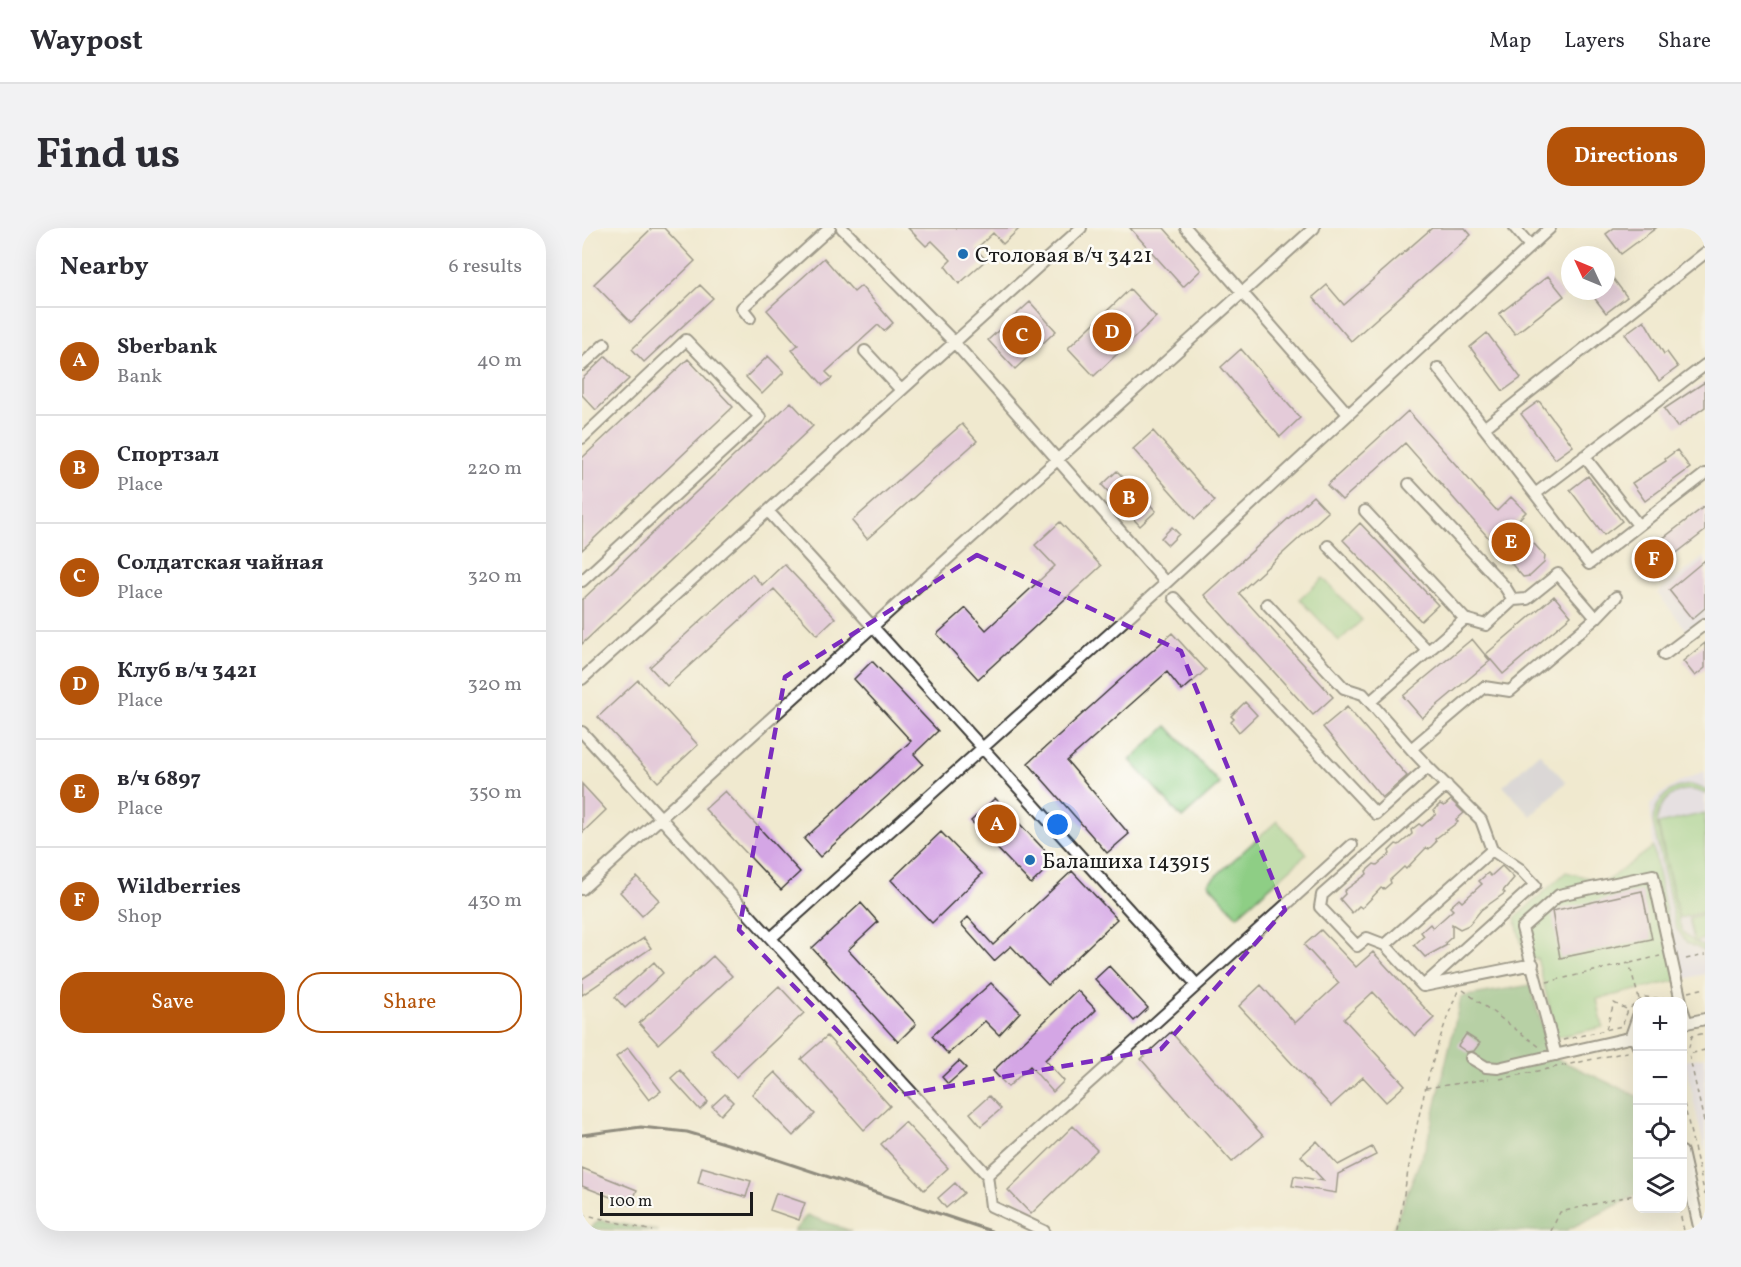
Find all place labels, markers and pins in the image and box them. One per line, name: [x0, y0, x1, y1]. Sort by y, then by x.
place label: Столовая в/ч 3421: [975, 241, 1152, 272]
marker: Столовая в/ч 3421: [956, 247, 970, 261]
pin: D: [1092, 310, 1132, 354]
pin: C: [1002, 312, 1042, 358]
pin: B: [1110, 476, 1148, 520]
pin: E: [1492, 520, 1530, 564]
pin: F: [1634, 536, 1674, 582]
pin: A: [978, 802, 1016, 846]
place label: Балашиха 143915: [1042, 847, 1210, 878]
marker: Балашиха 143915: [1023, 853, 1037, 867]

